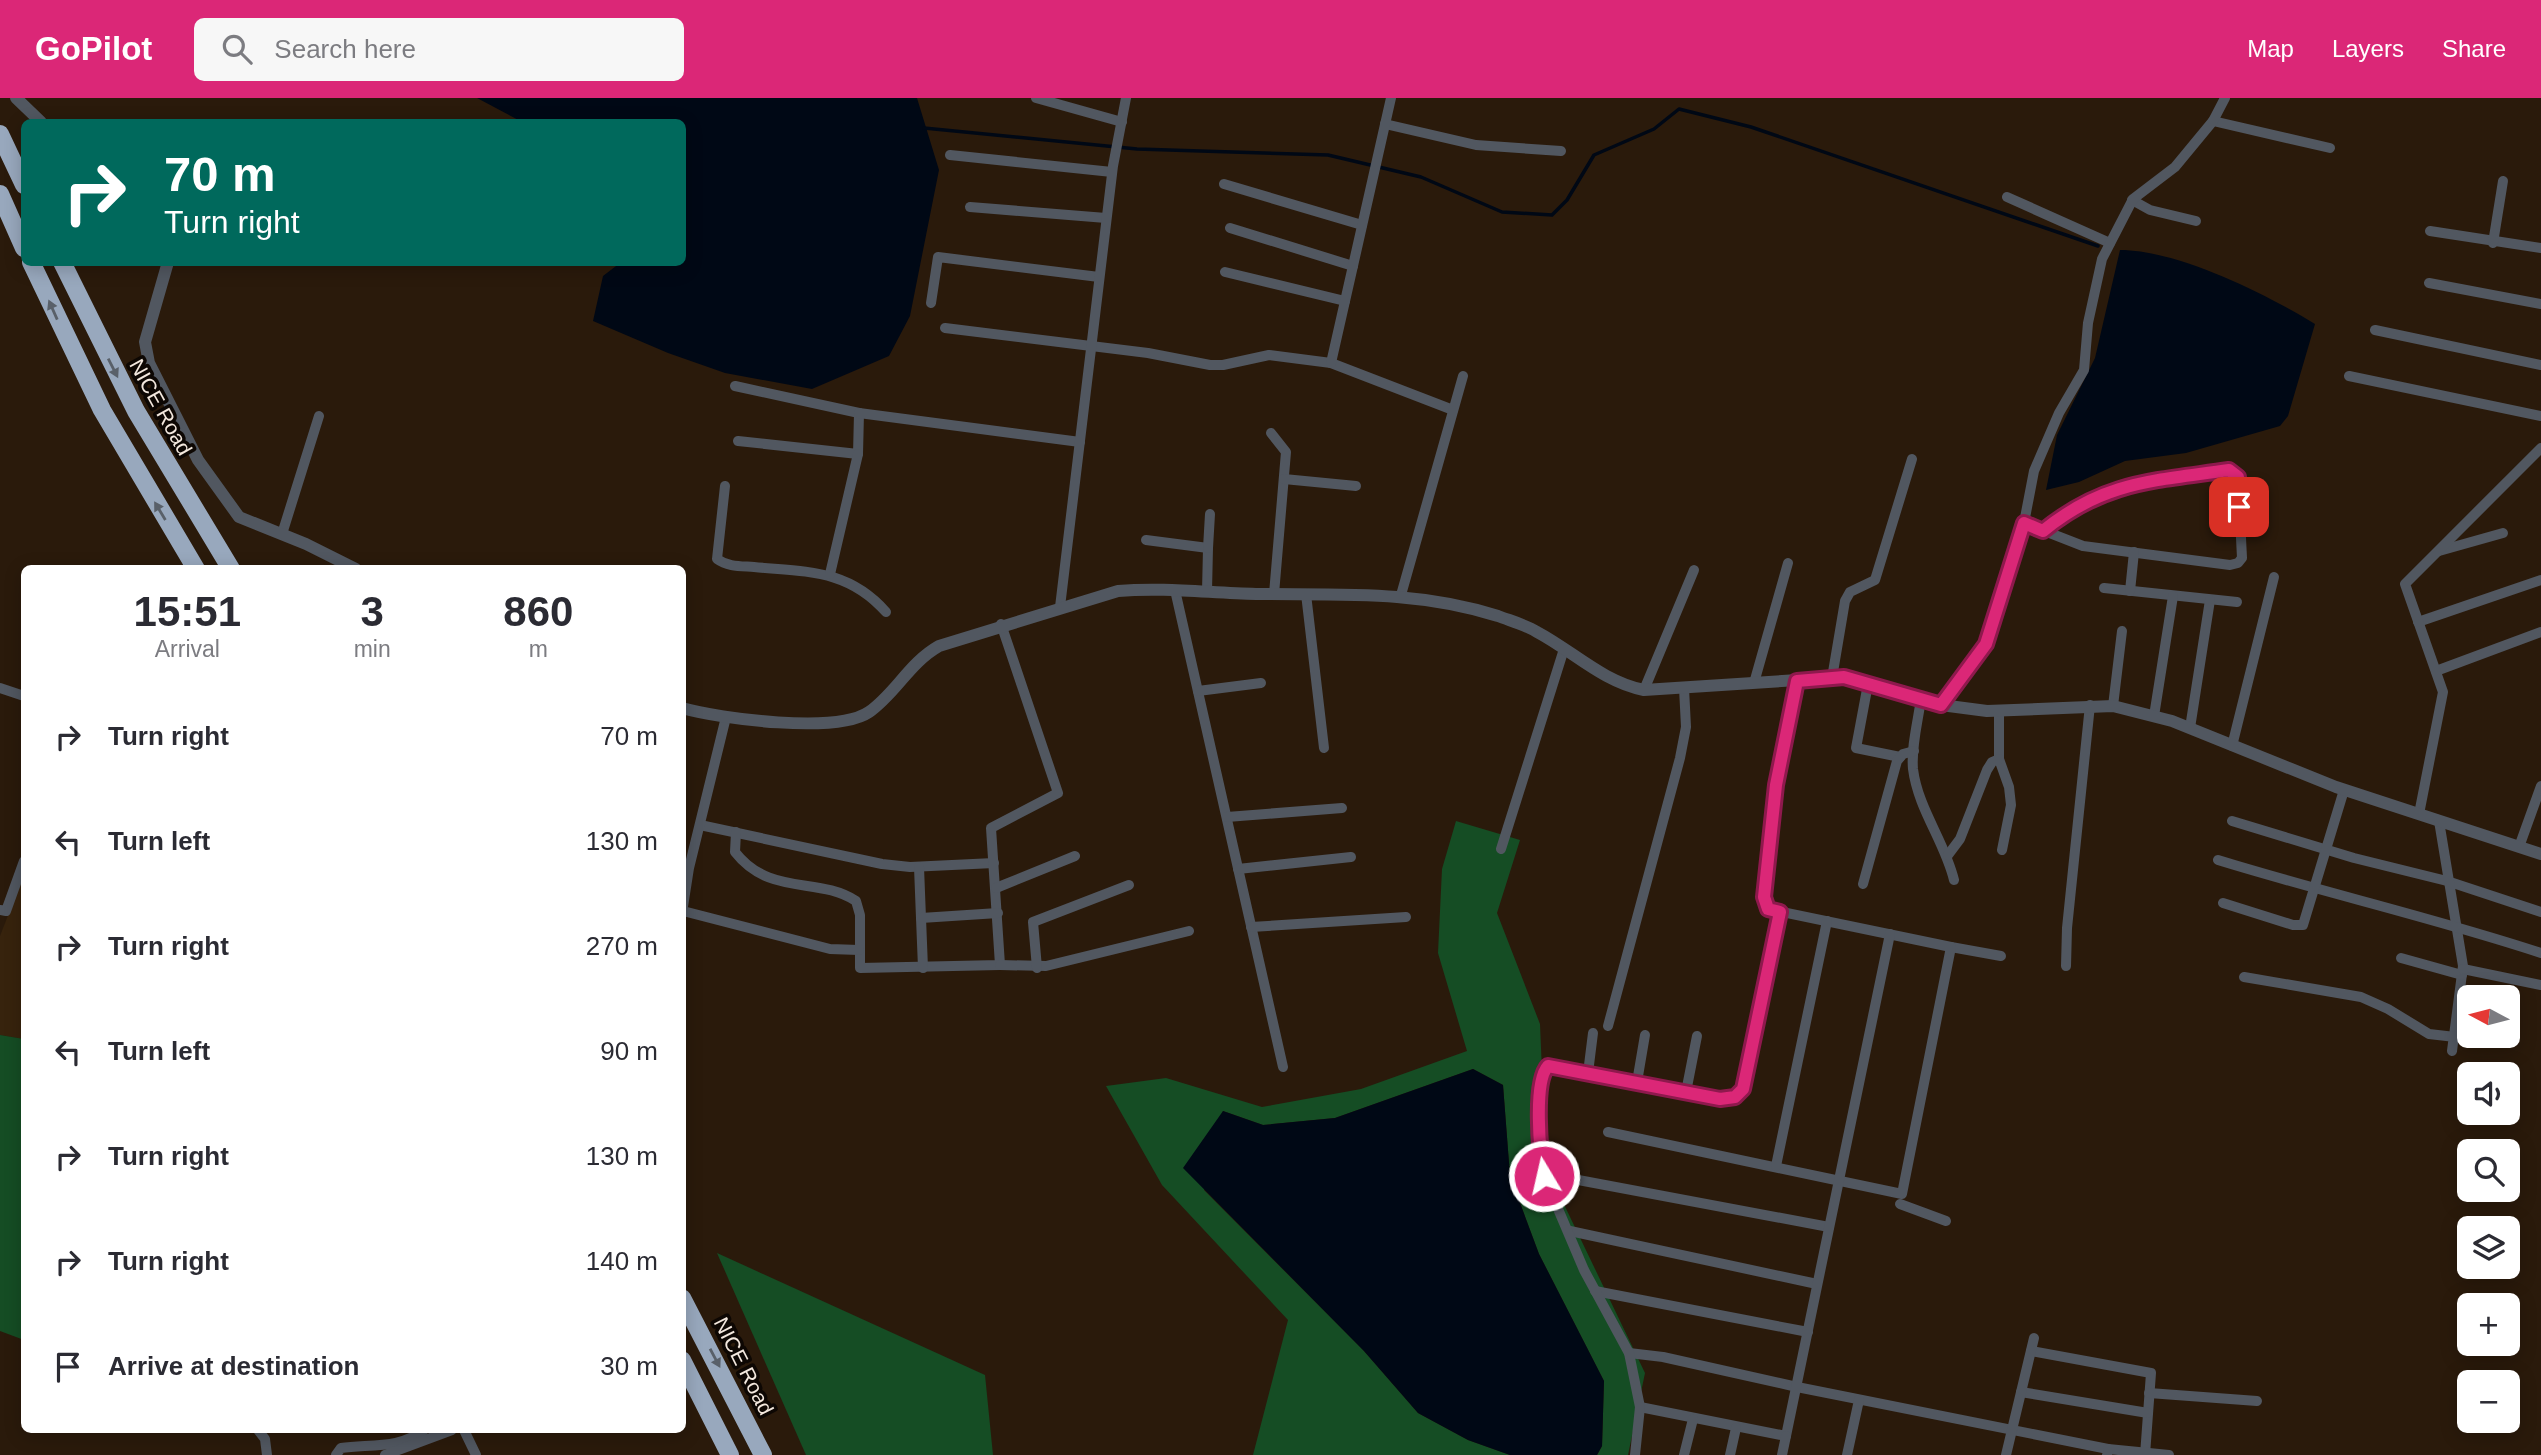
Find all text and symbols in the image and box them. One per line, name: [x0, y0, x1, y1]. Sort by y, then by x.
search box: [194, 18, 684, 81]
text: GoPilot: [35, 30, 152, 67]
icon: search: [218, 30, 256, 68]
text: Search here: [274, 34, 416, 64]
text: Map: [2247, 35, 2294, 62]
text: Layers: [2332, 35, 2404, 62]
text: Share: [2442, 35, 2506, 62]
icon: right: [49, 147, 140, 238]
text: 70 m: [164, 147, 276, 201]
text: Turn right: [164, 204, 300, 240]
one-way arrow: [47, 300, 58, 321]
street label: NICE Road: [125, 355, 197, 459]
one-way arrow: [108, 358, 119, 378]
pin: [2209, 477, 2269, 537]
icon: arrive: [2220, 488, 2258, 526]
one-way arrow: [154, 501, 167, 520]
text: 15:51: [134, 588, 241, 635]
text: 3: [360, 588, 384, 635]
text: 860: [503, 588, 573, 635]
text: Arrival: [155, 636, 220, 662]
text: min: [354, 636, 391, 662]
text: m: [529, 636, 548, 662]
icon: right: [49, 718, 87, 756]
text: Turn right: [108, 721, 229, 751]
text: 70 m: [600, 721, 658, 751]
icon: left: [49, 823, 87, 861]
text: Turn left: [108, 826, 210, 856]
text: 130 m: [586, 826, 658, 856]
icon: right: [49, 928, 87, 966]
text: Turn right: [108, 931, 229, 961]
text: 270 m: [586, 931, 658, 961]
north arrow: [2457, 985, 2520, 1048]
map controls: [2457, 985, 2520, 1433]
icon: left: [49, 1033, 87, 1071]
text: Turn left: [108, 1036, 210, 1066]
text: 90 m: [600, 1036, 658, 1066]
button: sound: [2457, 1062, 2520, 1125]
icon: right: [49, 1138, 87, 1176]
position arrow: [1507, 1139, 1581, 1213]
button: search: [2457, 1139, 2520, 1202]
text: Turn right: [108, 1141, 229, 1171]
text: 130 m: [586, 1141, 658, 1171]
button: layers: [2457, 1216, 2520, 1279]
icon: right: [49, 1243, 87, 1281]
text: Turn right: [108, 1246, 229, 1276]
text: 140 m: [586, 1246, 658, 1276]
button: +: [2457, 1293, 2520, 1356]
street label: NICE Road: [710, 1313, 778, 1419]
icon: arrive: [49, 1348, 87, 1386]
one-way arrow: [709, 1348, 721, 1368]
text: Arrive at destination: [108, 1351, 359, 1381]
text: 30 m: [600, 1351, 658, 1381]
button: −: [2457, 1370, 2520, 1433]

